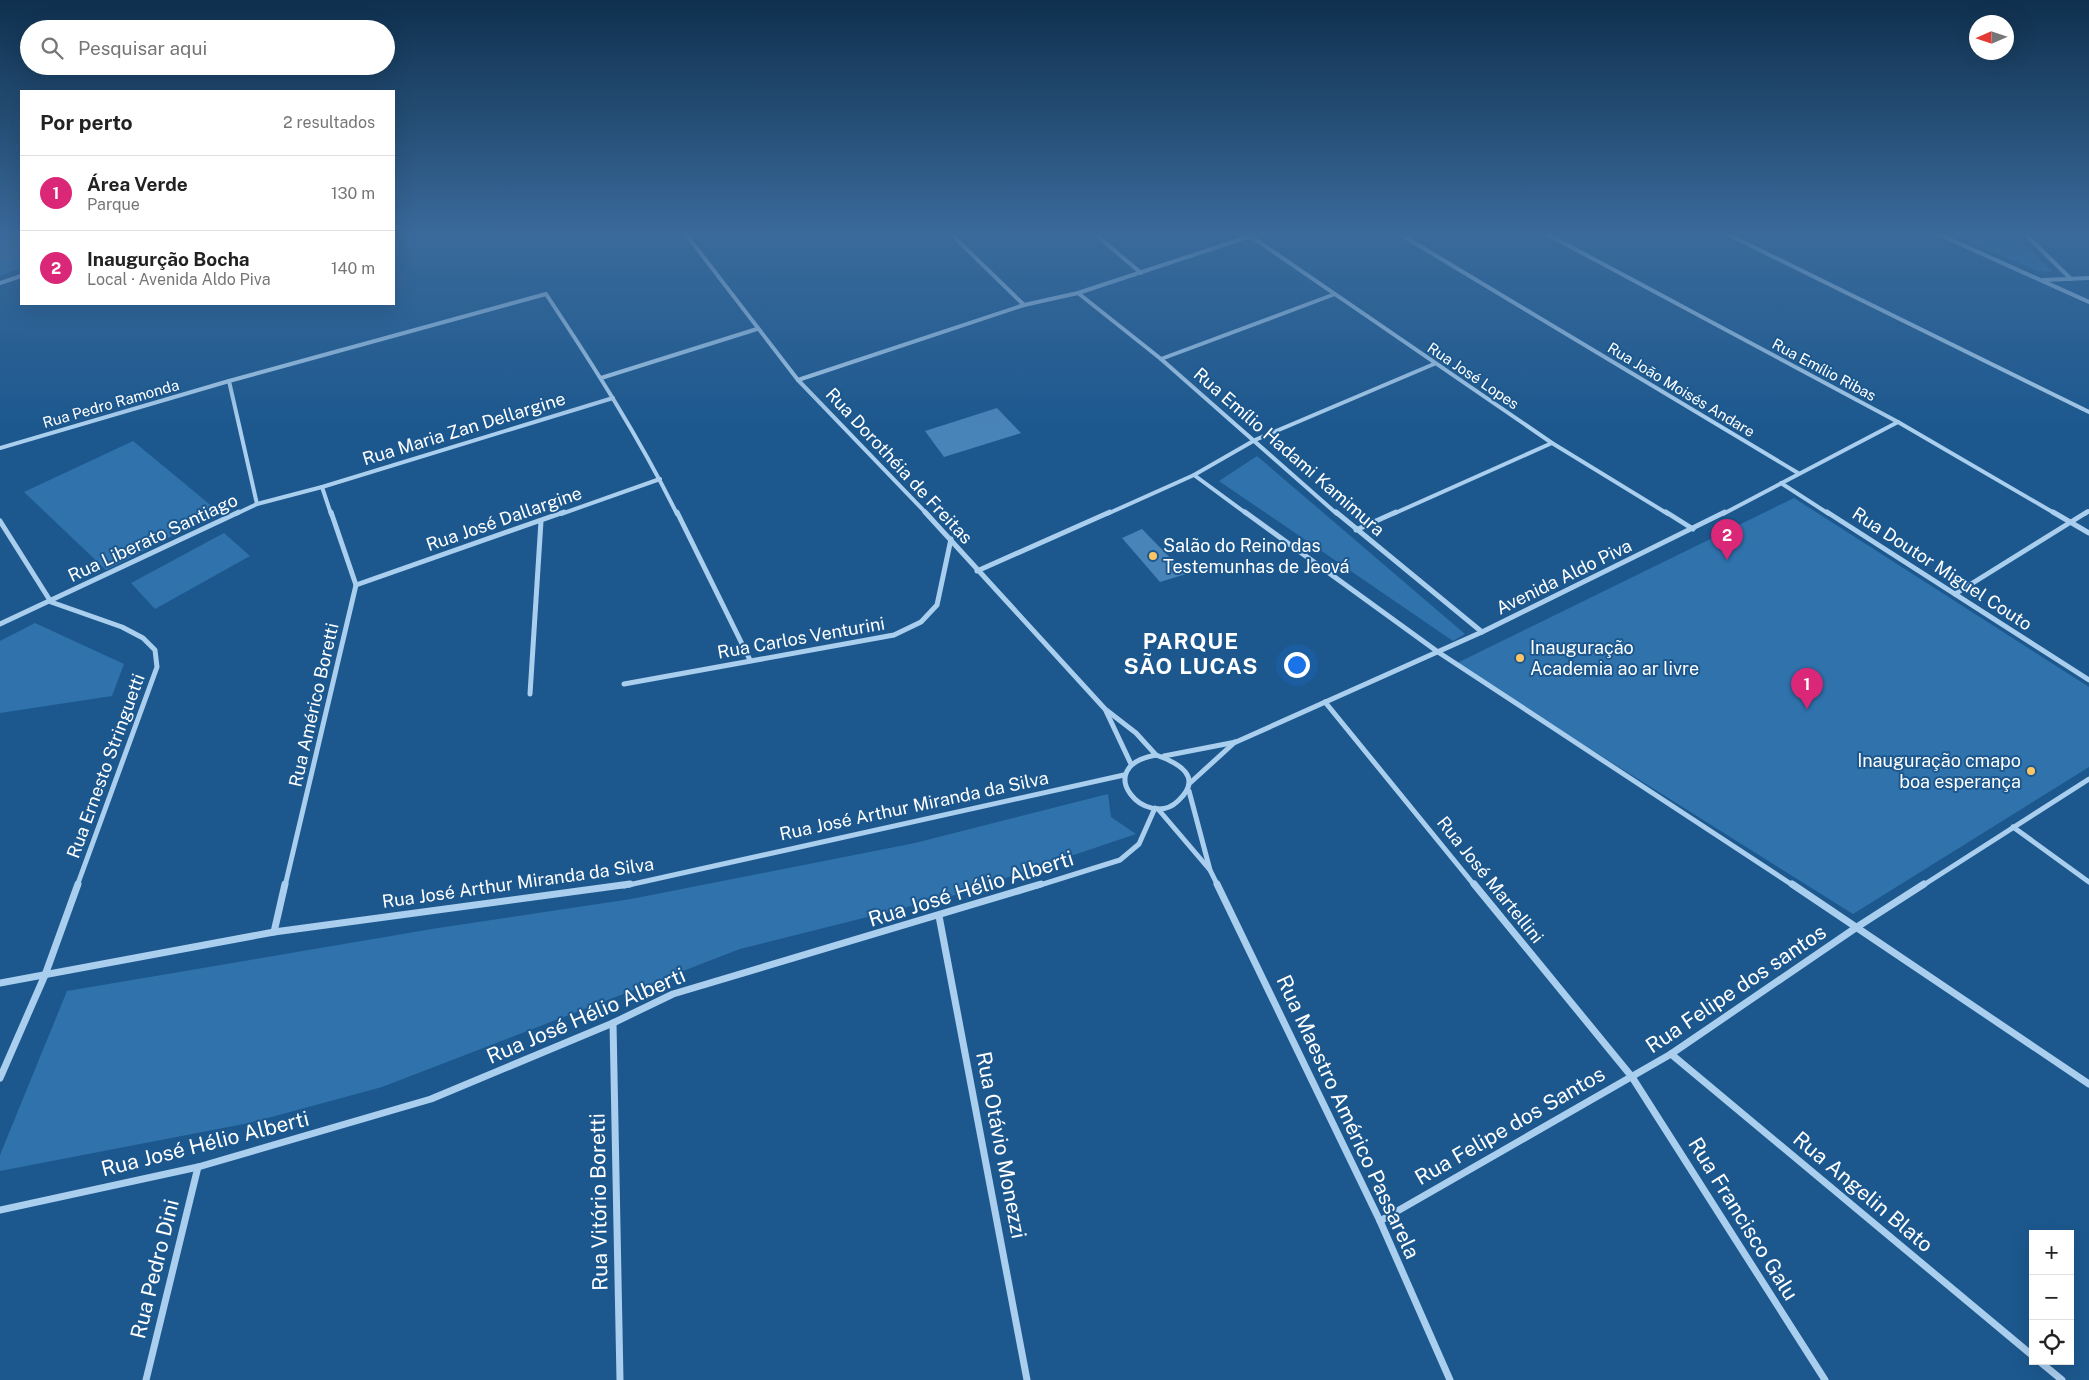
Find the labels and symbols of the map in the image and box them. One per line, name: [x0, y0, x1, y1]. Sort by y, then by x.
north arrow: [1969, 15, 2014, 60]
street label: Rua Emílio Ribas: [1769, 335, 1879, 404]
street label: Rua José Lopes: [1424, 339, 1522, 412]
street label: Rua João Moisés Andare: [1605, 339, 1758, 440]
street label: Rua Emílio Hadami Kamimura: [1190, 363, 1389, 540]
street label: Rua Pedro Ramonda: [41, 376, 181, 431]
street label: Rua Dorothéia de Freitas: [822, 383, 977, 548]
street label: Rua Maria Zan Dellargine: [360, 388, 568, 469]
street label: Rua José Dallargine: [423, 482, 585, 555]
street label: Rua Liberato Santiago: [65, 489, 241, 586]
street label: Rua Doutor Miguel Couto: [1849, 503, 2036, 635]
pin: 2: [1711, 519, 1743, 560]
place label: Salão do Reino das Testemunhas de Jeová: [1163, 535, 1350, 577]
street label: Avenida Aldo Piva: [1492, 535, 1635, 619]
marker: Salão do Reino das Testemunhas de Jeová: [1147, 550, 1159, 562]
street label: Rua Carlos Venturini: [716, 612, 886, 663]
street label: Rua Américo Boretti: [284, 621, 343, 789]
district label: PARQUE SÃO LUCAS: [1123, 628, 1259, 679]
place label: Inauguração Academia ao ar livre: [1530, 637, 1699, 679]
your location: [1284, 652, 1310, 678]
marker: Inauguração Academia ao ar livre: [1514, 652, 1526, 664]
pin: 1: [1791, 668, 1823, 709]
street label: Rua Ernesto Stringuetti: [62, 671, 149, 861]
place label: Inauguração cmapo boa esperança: [1857, 750, 2021, 792]
marker: Inauguração cmapo boa esperança: [2025, 765, 2037, 777]
street label: Rua José Arthur Miranda da Silva: [778, 767, 1050, 844]
street label: Rua José Martellini: [1433, 812, 1548, 947]
street label: Rua José Hélio Alberti: [865, 845, 1077, 932]
street label: Rua José Arthur Miranda da Silva: [381, 853, 655, 912]
street label: Rua Felipe dos santos: [1641, 919, 1831, 1058]
street label: Rua José Hélio Alberti: [483, 962, 689, 1069]
street label: Rua Maestro Américo Passarela: [1272, 971, 1425, 1263]
street label: Rua Otávio Monezzi: [971, 1049, 1032, 1240]
street label: Rua Felipe dos Santos: [1410, 1061, 1609, 1190]
street label: Rua José Hélio Alberti: [98, 1106, 311, 1181]
street label: Rua Vitório Boretti: [584, 1113, 613, 1291]
street label: Rua Angelin Blato: [1788, 1126, 1938, 1257]
street label: Rua Francisco Galu: [1683, 1133, 1804, 1305]
street label: Rua Pedro Dini: [125, 1197, 184, 1341]

